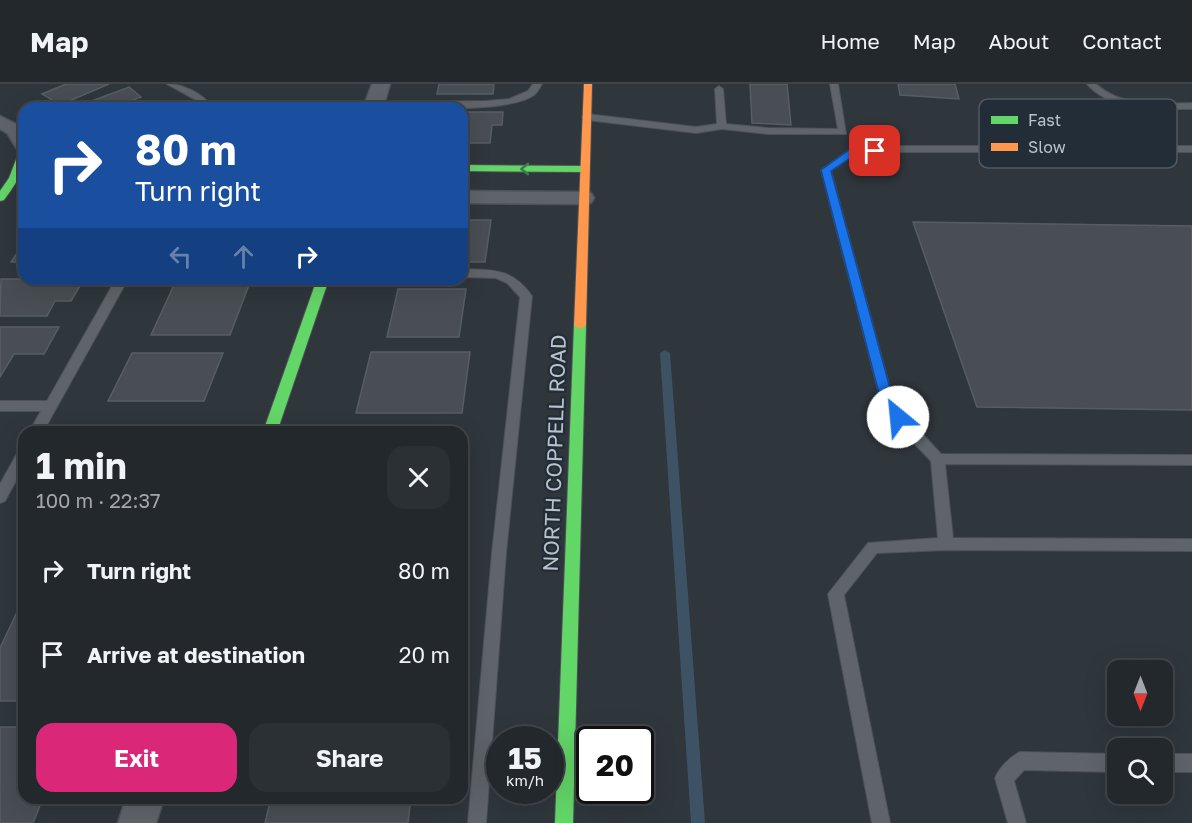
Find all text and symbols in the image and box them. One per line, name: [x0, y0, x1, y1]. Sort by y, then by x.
text: Map: [30, 25, 88, 58]
text: Home: [820, 28, 880, 54]
text: Map: [913, 28, 956, 54]
text: About: [989, 28, 1049, 54]
text: Contact: [1082, 28, 1162, 54]
legend: [979, 99, 1177, 168]
text: Fast: [1028, 110, 1061, 130]
text: 80 m: [135, 124, 236, 174]
pin: [849, 125, 900, 176]
icon: right: [36, 126, 114, 204]
icon: arrive: [858, 134, 891, 167]
text: Slow: [1028, 137, 1066, 157]
one-way arrow: [521, 163, 530, 175]
text: Turn right: [135, 175, 261, 207]
icon: left: [164, 240, 197, 273]
icon: ahead: [227, 240, 260, 273]
icon: right: [290, 240, 323, 273]
street label: NORTH COPPELL ROAD: [537, 334, 571, 572]
position arrow: [866, 385, 930, 449]
text: 1 min: [36, 444, 127, 487]
button: close: [387, 446, 450, 509]
text: 100 m · 22:37: [36, 488, 161, 512]
icon: right: [36, 554, 69, 587]
text: Turn right: [87, 557, 191, 584]
text: 80 m: [398, 557, 450, 584]
icon: arrive: [36, 638, 69, 671]
text: Arrive at destination: [87, 641, 305, 668]
text: 20 m: [399, 641, 450, 668]
north arrow: [1107, 660, 1173, 726]
map controls: [1107, 660, 1173, 804]
button: Exit: [36, 723, 237, 792]
button: Share: [249, 723, 450, 792]
speed limit sign: 20: [576, 726, 654, 804]
button: search: [1107, 738, 1173, 804]
text: 15: [508, 740, 542, 776]
text: km/h: [506, 771, 544, 789]

